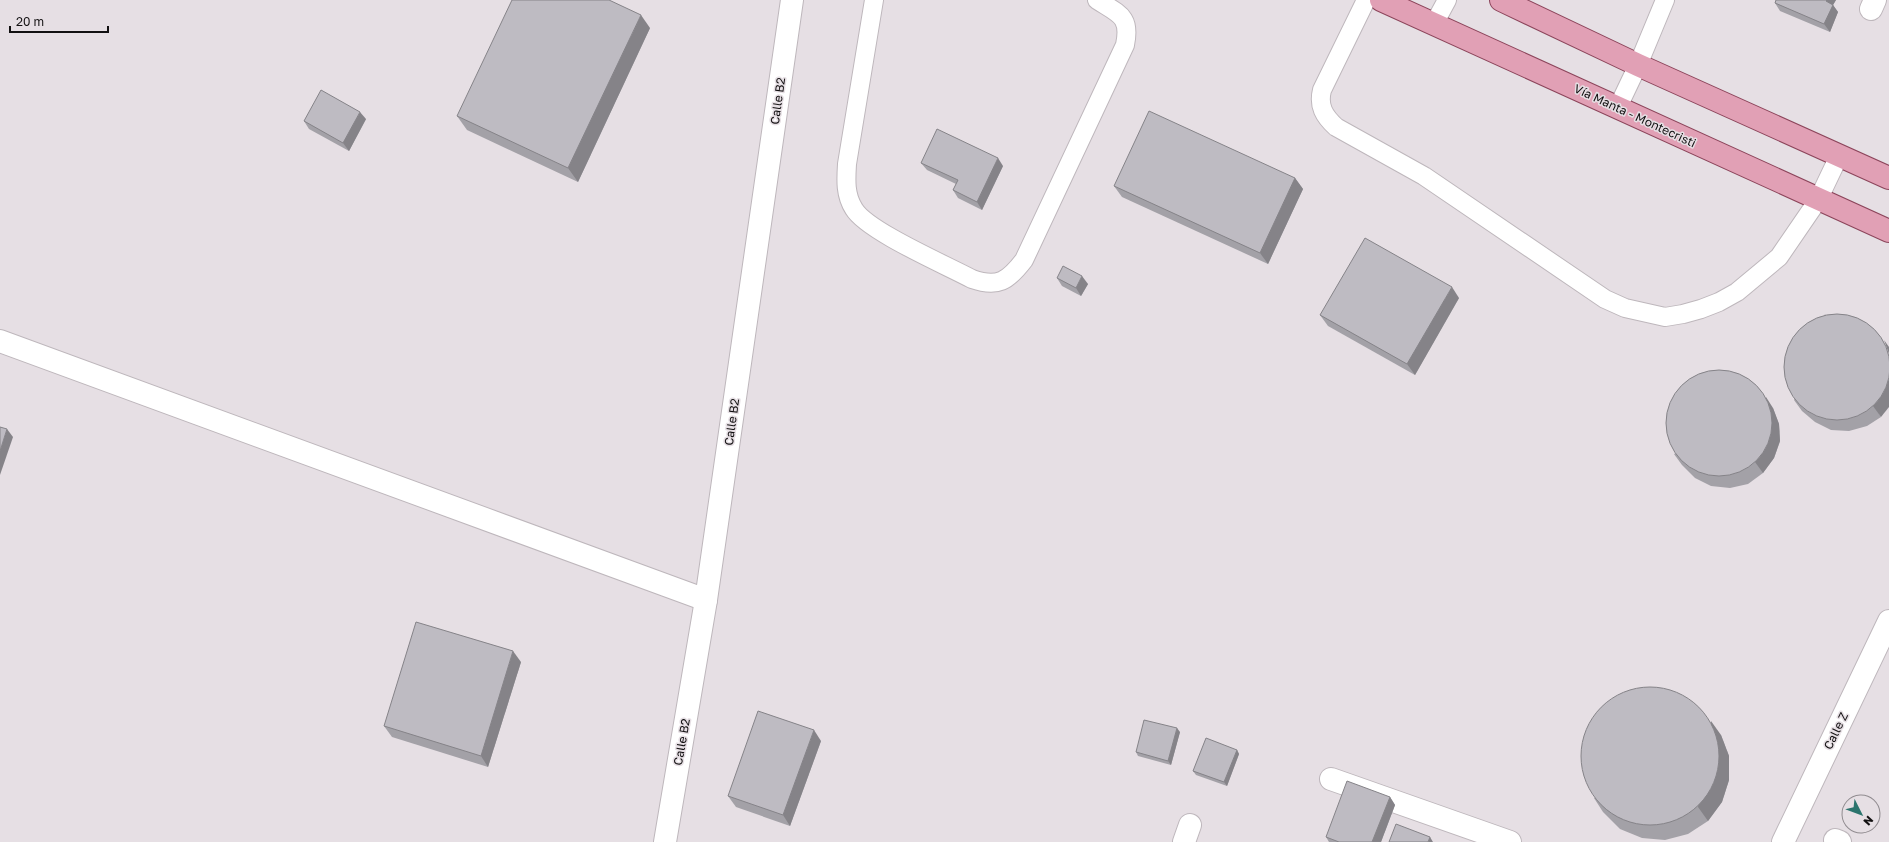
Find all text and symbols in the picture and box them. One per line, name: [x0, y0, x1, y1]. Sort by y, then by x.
scale bar: [10, 8, 108, 34]
text: 20 m: [16, 14, 44, 29]
street label: Calle B2: [767, 76, 788, 125]
street label: Vía Manta - Montecristi: [1572, 81, 1699, 150]
street label: Calle B2: [721, 397, 742, 446]
street label: Calle Z: [1820, 710, 1851, 752]
street label: Calle B2: [670, 717, 693, 767]
north arrow: [1841, 794, 1881, 834]
text: N: [1861, 814, 1876, 828]

